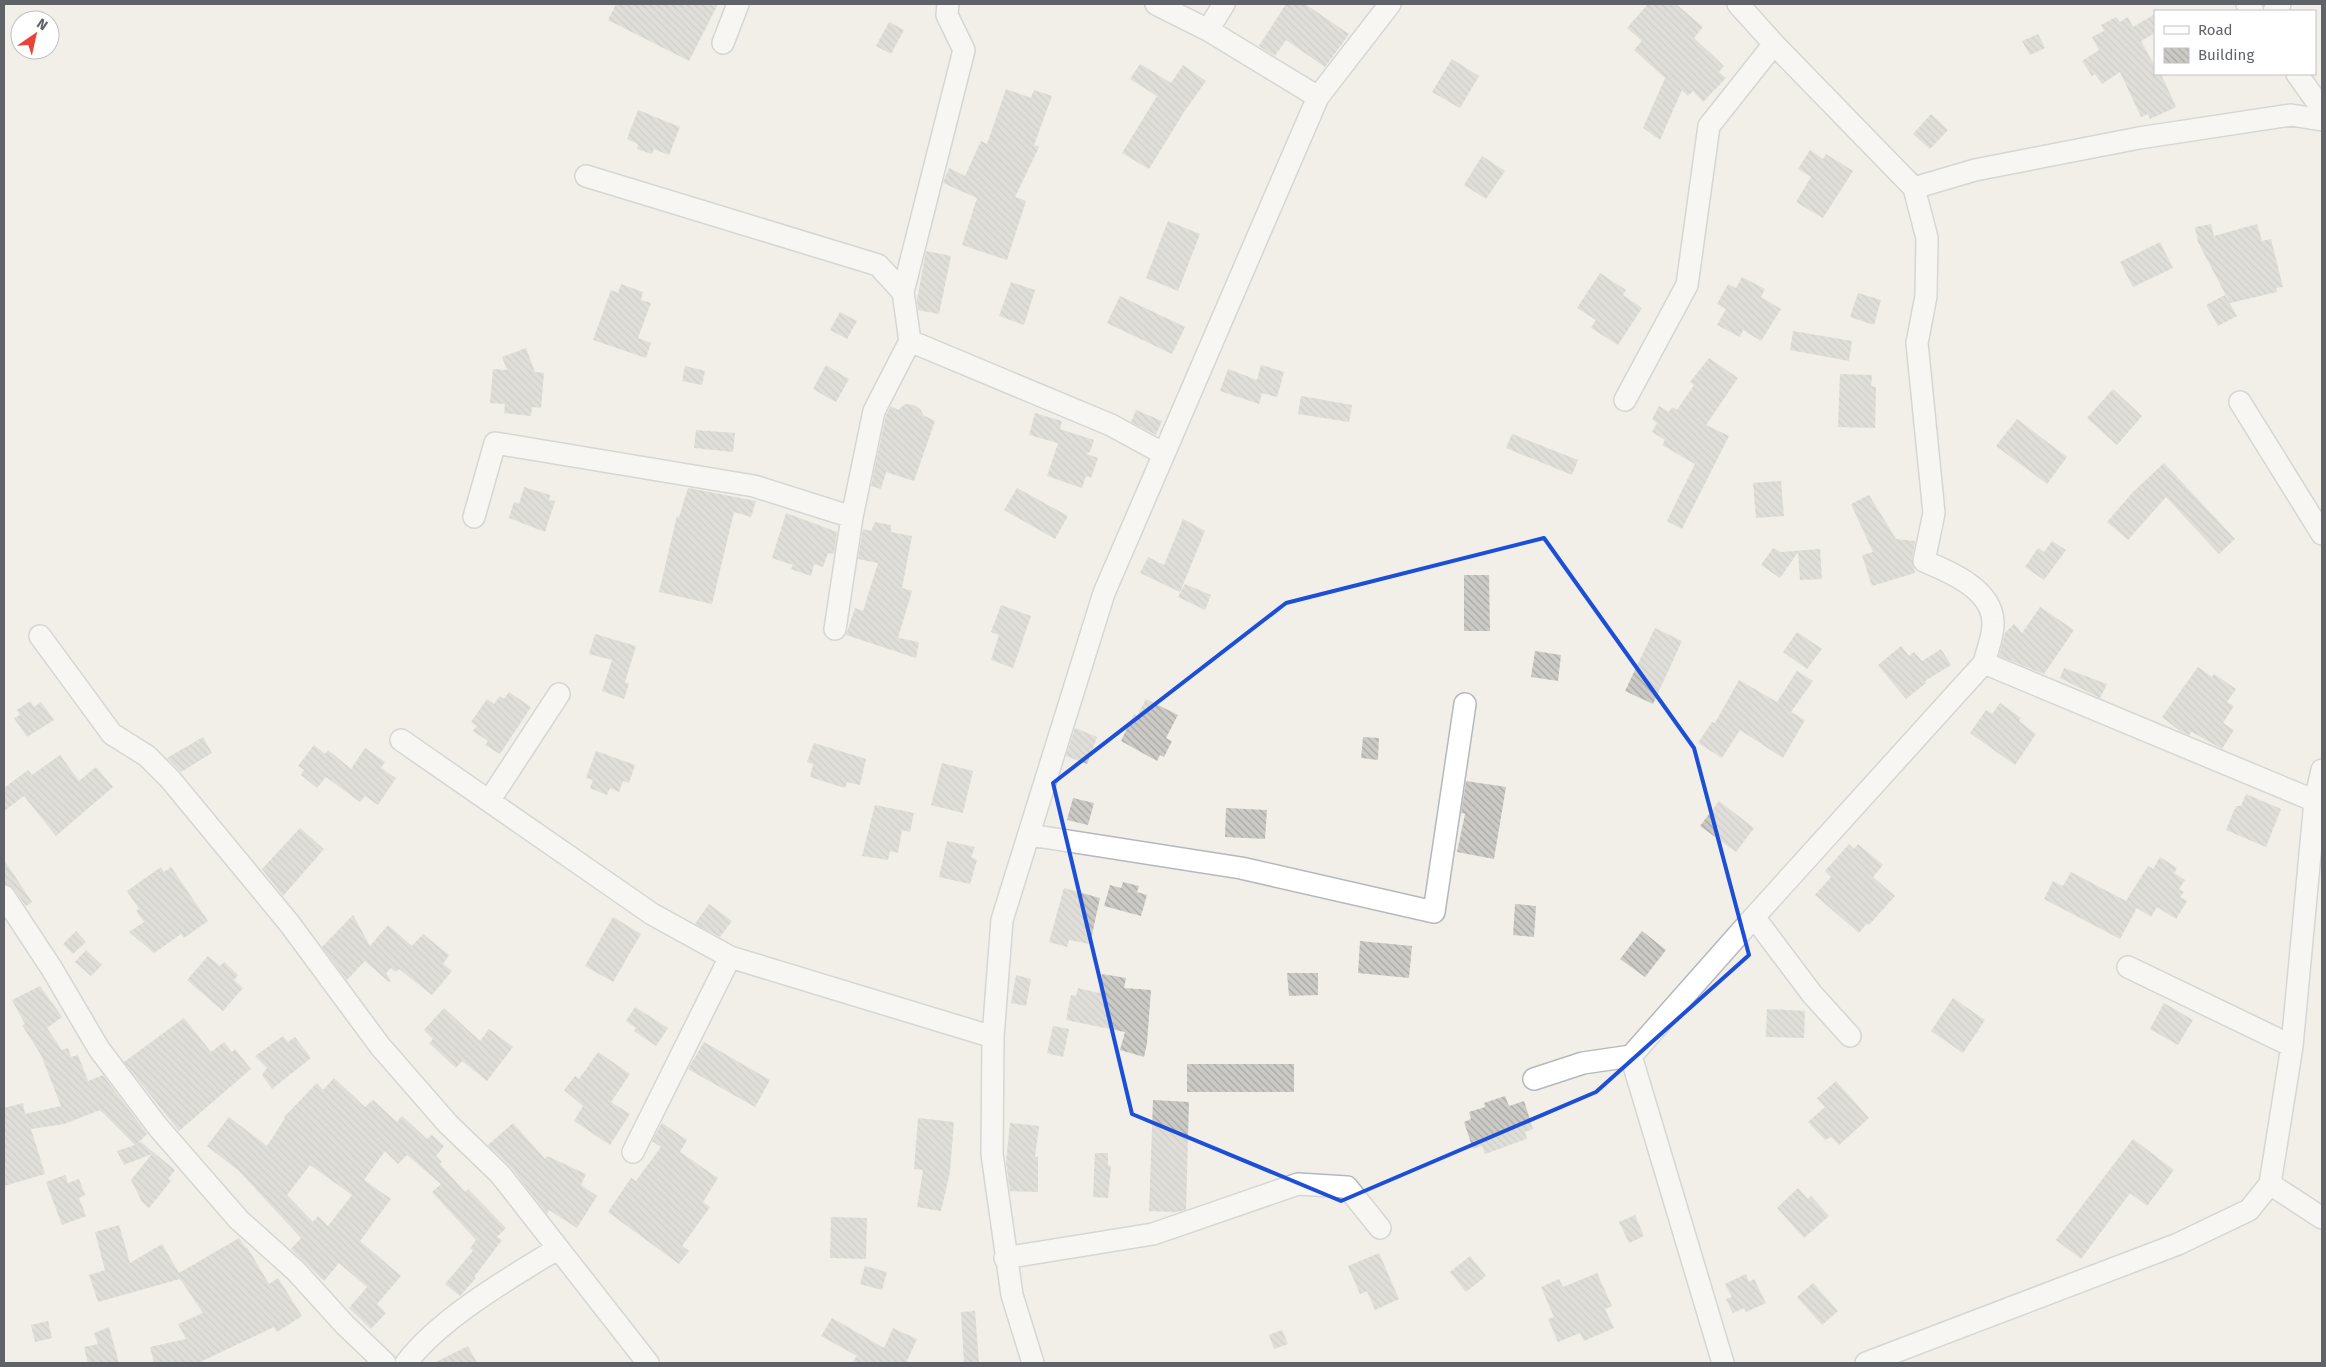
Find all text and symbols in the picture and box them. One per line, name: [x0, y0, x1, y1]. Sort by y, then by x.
north arrow: [10, 10, 60, 60]
legend: [2154, 10, 2316, 75]
text: N: [33, 15, 51, 34]
text: Road: [2198, 21, 2233, 39]
text: Building: [2198, 46, 2254, 64]

